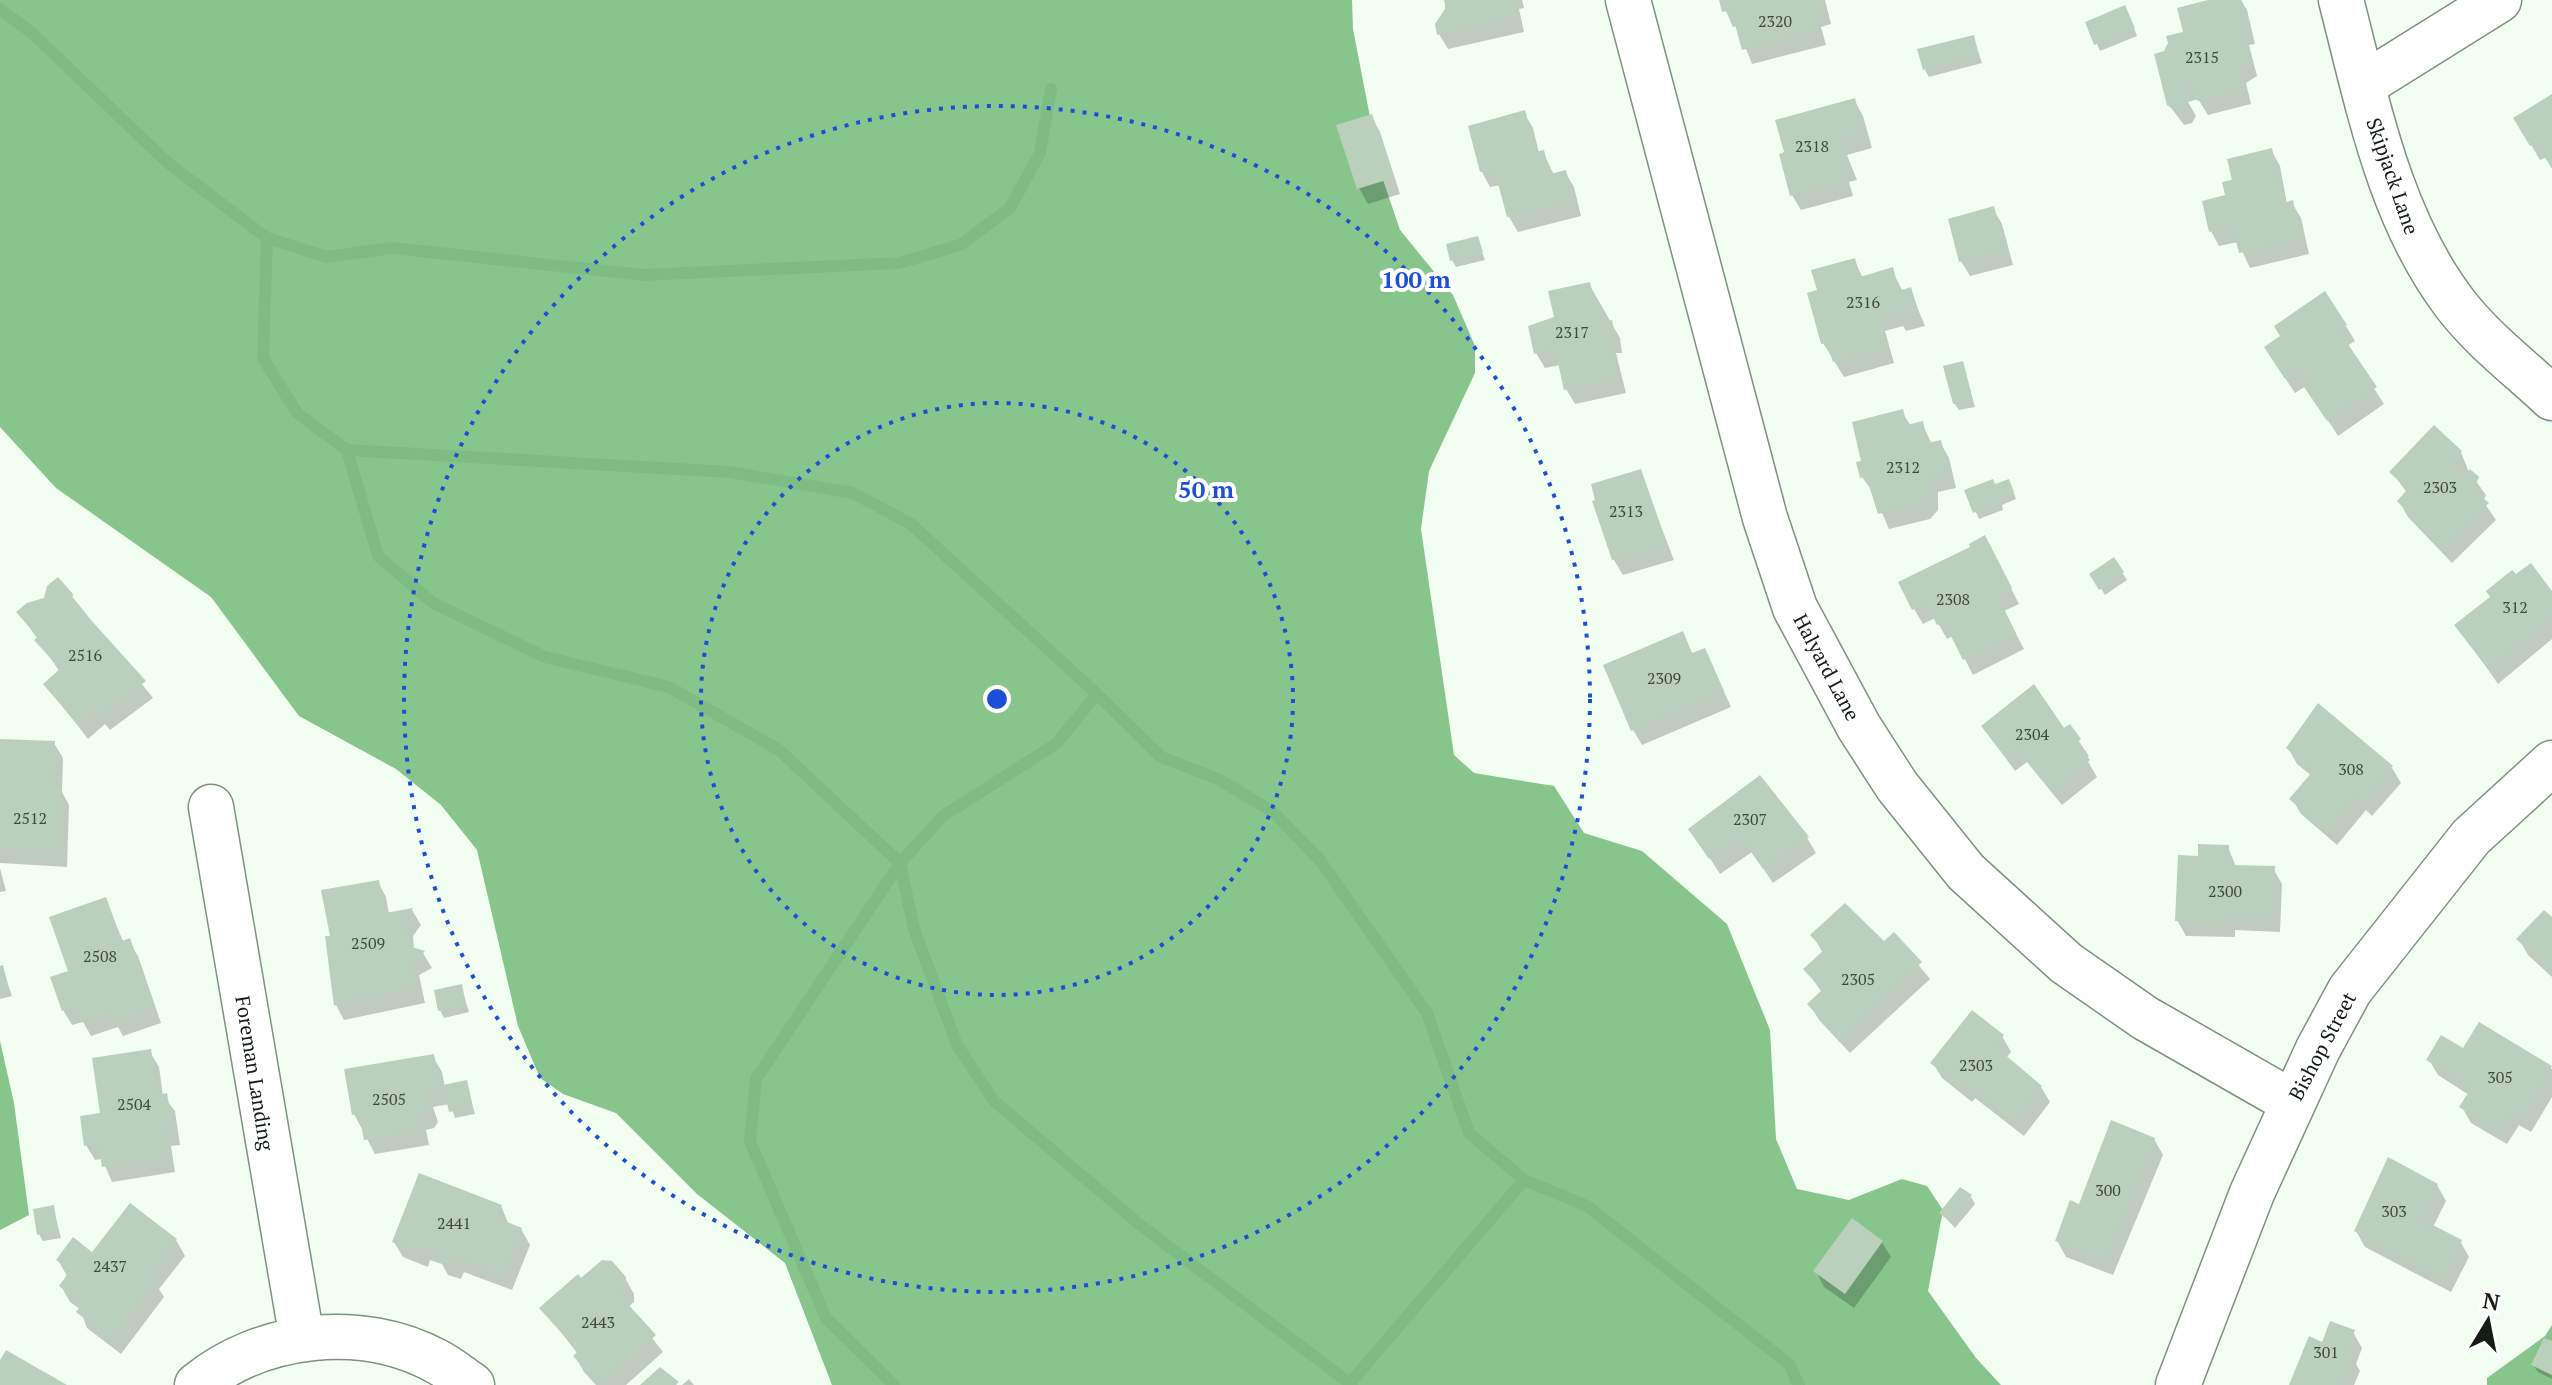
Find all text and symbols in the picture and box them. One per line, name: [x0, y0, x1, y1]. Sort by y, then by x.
house number: 2320: [1758, 10, 1792, 32]
house number: 2315: [2185, 46, 2219, 68]
street label: Skipjack Lane: [2360, 114, 2426, 238]
house number: 2318: [1795, 135, 1829, 157]
text: 100 m: [1381, 263, 1451, 295]
house number: 2316: [1846, 291, 1881, 313]
house number: 2317: [1555, 321, 1589, 343]
house number: 2312: [1886, 456, 1920, 478]
text: 50 m: [1178, 473, 1234, 505]
house number: 2303: [2423, 476, 2457, 498]
house number: 2313: [1609, 500, 1643, 522]
house number: 2308: [1936, 588, 1970, 610]
house number: 312: [2502, 596, 2528, 618]
street label: Halyard Lane: [1787, 609, 1867, 725]
house number: 2516: [68, 644, 103, 666]
house number: 2309: [1647, 667, 1681, 689]
centre of rings: [983, 685, 1011, 713]
house number: 2304: [2015, 723, 2050, 745]
house number: 308: [2338, 758, 2364, 780]
house number: 2512: [13, 807, 47, 829]
house number: 2307: [1733, 808, 1767, 830]
house number: 2300: [2208, 880, 2242, 902]
house number: 2509: [351, 932, 385, 954]
house number: 2508: [83, 945, 117, 967]
house number: 2305: [1841, 968, 1875, 990]
street label: Bishop Street: [2282, 986, 2362, 1105]
street label: Foreman Landing: [229, 994, 281, 1153]
house number: 2303: [1959, 1054, 1993, 1076]
house number: 305: [2487, 1066, 2513, 1088]
house number: 2505: [372, 1088, 406, 1110]
house number: 2504: [117, 1093, 152, 1115]
house number: 300: [2095, 1179, 2121, 1201]
house number: 303: [2381, 1200, 2407, 1222]
house number: 2441: [437, 1212, 471, 1234]
house number: 2437: [93, 1255, 127, 1277]
north arrow: [2448, 1281, 2528, 1361]
text: N: [2481, 1285, 2503, 1317]
house number: 2443: [581, 1311, 615, 1333]
house number: 301: [2313, 1341, 2339, 1363]

